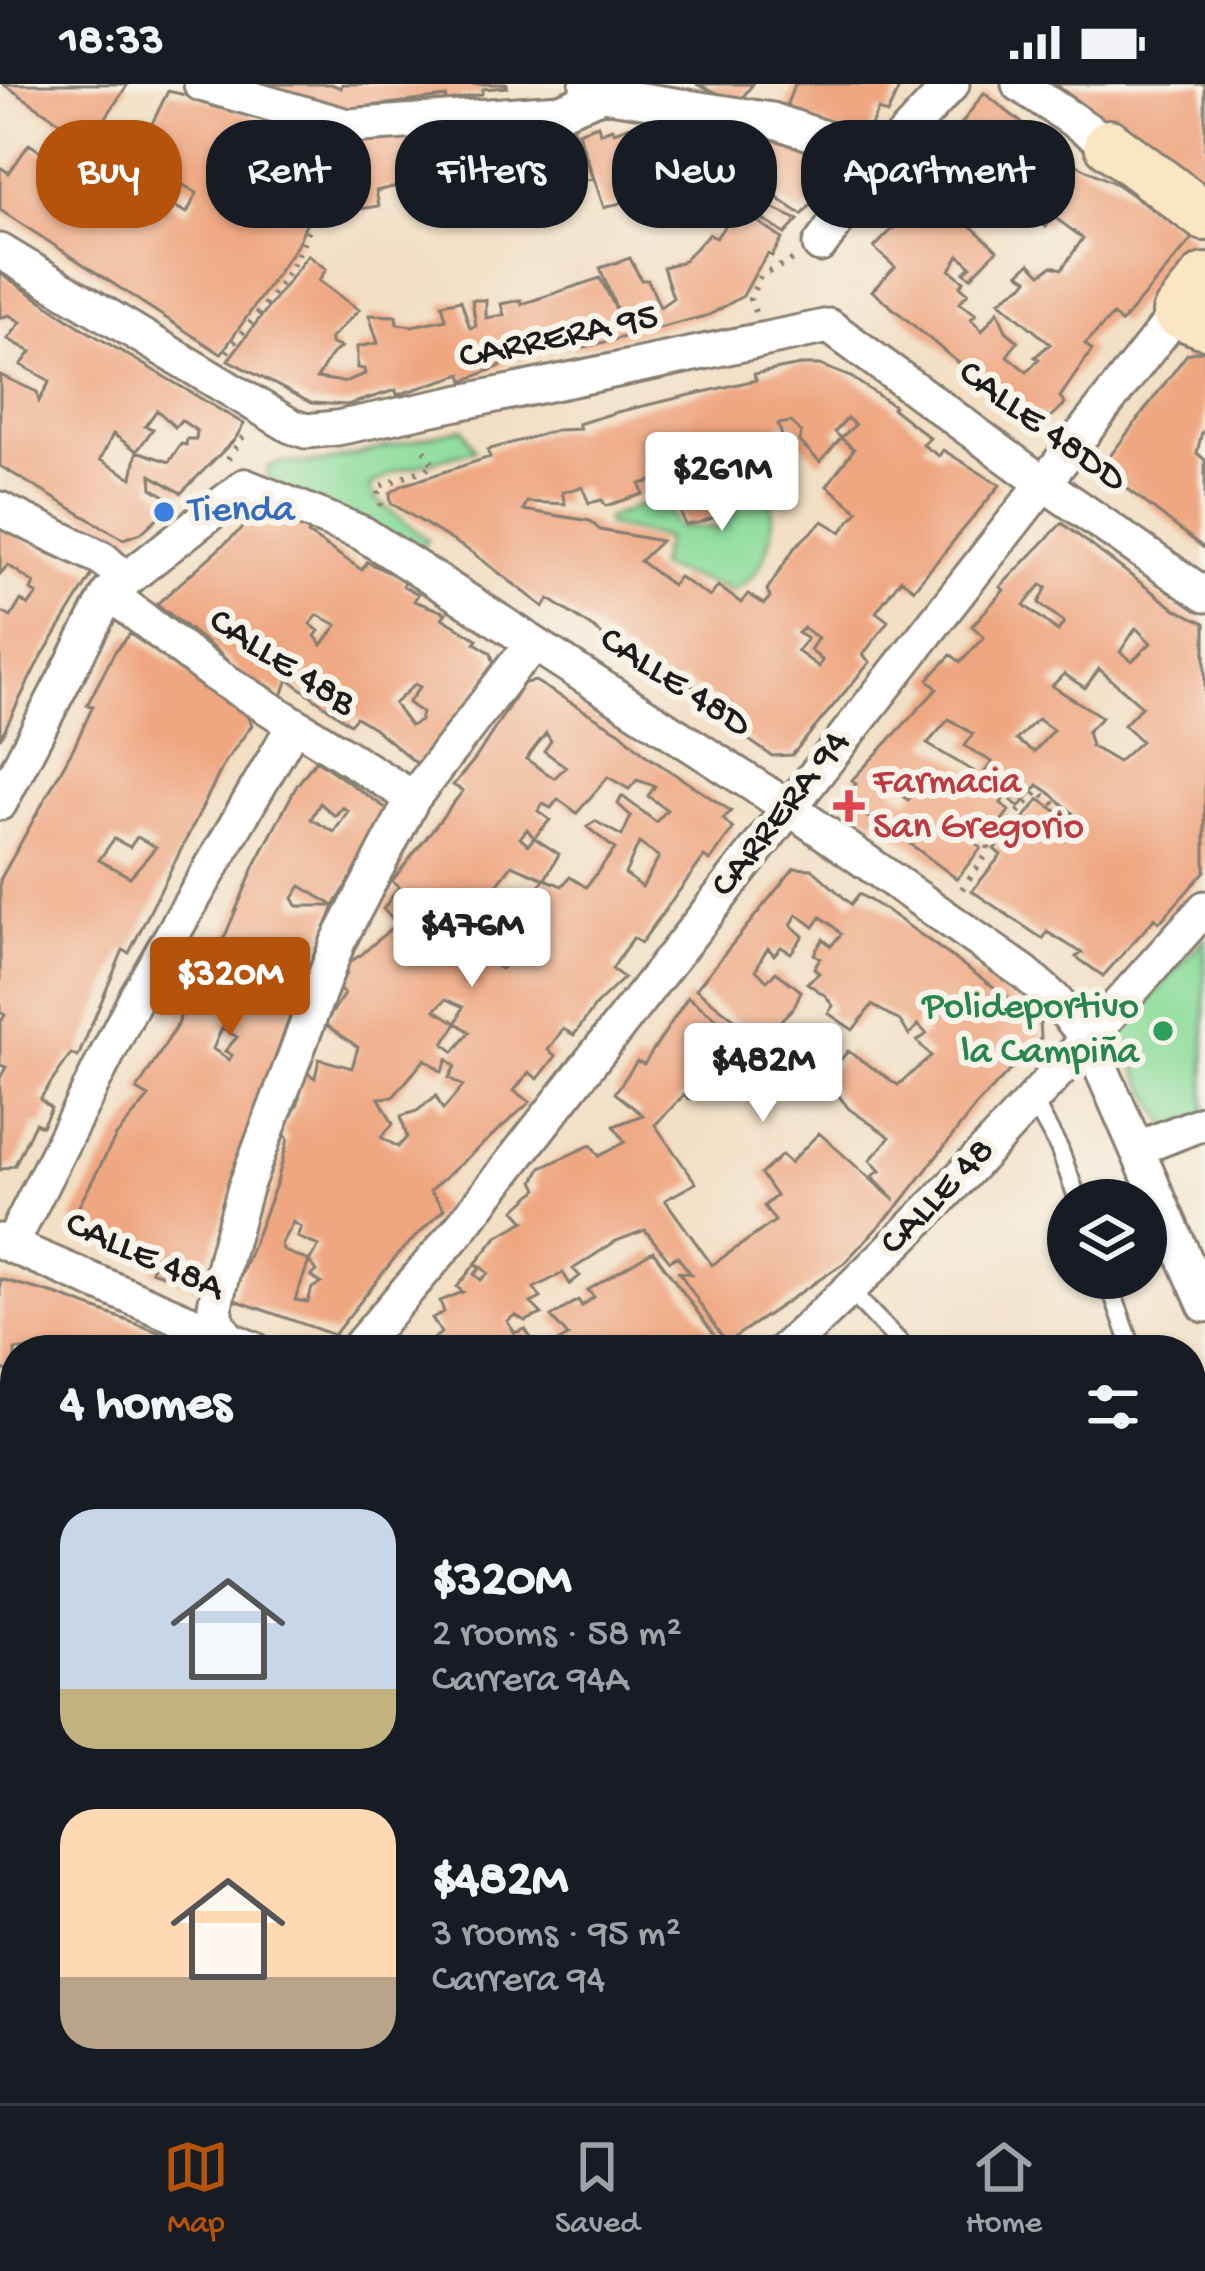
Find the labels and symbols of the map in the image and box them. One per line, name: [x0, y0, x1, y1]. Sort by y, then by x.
street label: CARRERA 95: [455, 296, 663, 382]
street label: CALLE 48DD: [948, 352, 1135, 505]
pin: $261M: [638, 432, 806, 534]
place label: Tienda: [186, 489, 296, 535]
marker: Tienda: [151, 499, 177, 525]
street label: CALLE 48B: [199, 600, 364, 729]
street label: CALLE 48D: [590, 618, 759, 750]
street label: CARRERA 94: [702, 722, 862, 908]
place label: Farmacia San Gregorio: [872, 761, 1084, 852]
marker: Farmacia San Gregorio: [836, 793, 862, 819]
pin: $476M: [388, 888, 556, 990]
pin: $320M: [146, 937, 314, 1039]
place label: Polideportivo la Campiña: [920, 986, 1140, 1077]
marker: Polideportivo la Campiña: [1150, 1018, 1176, 1044]
pin: $482M: [679, 1023, 847, 1125]
street label: CALLE 48: [872, 1129, 1006, 1267]
street label: CALLE 48A: [57, 1203, 232, 1314]

